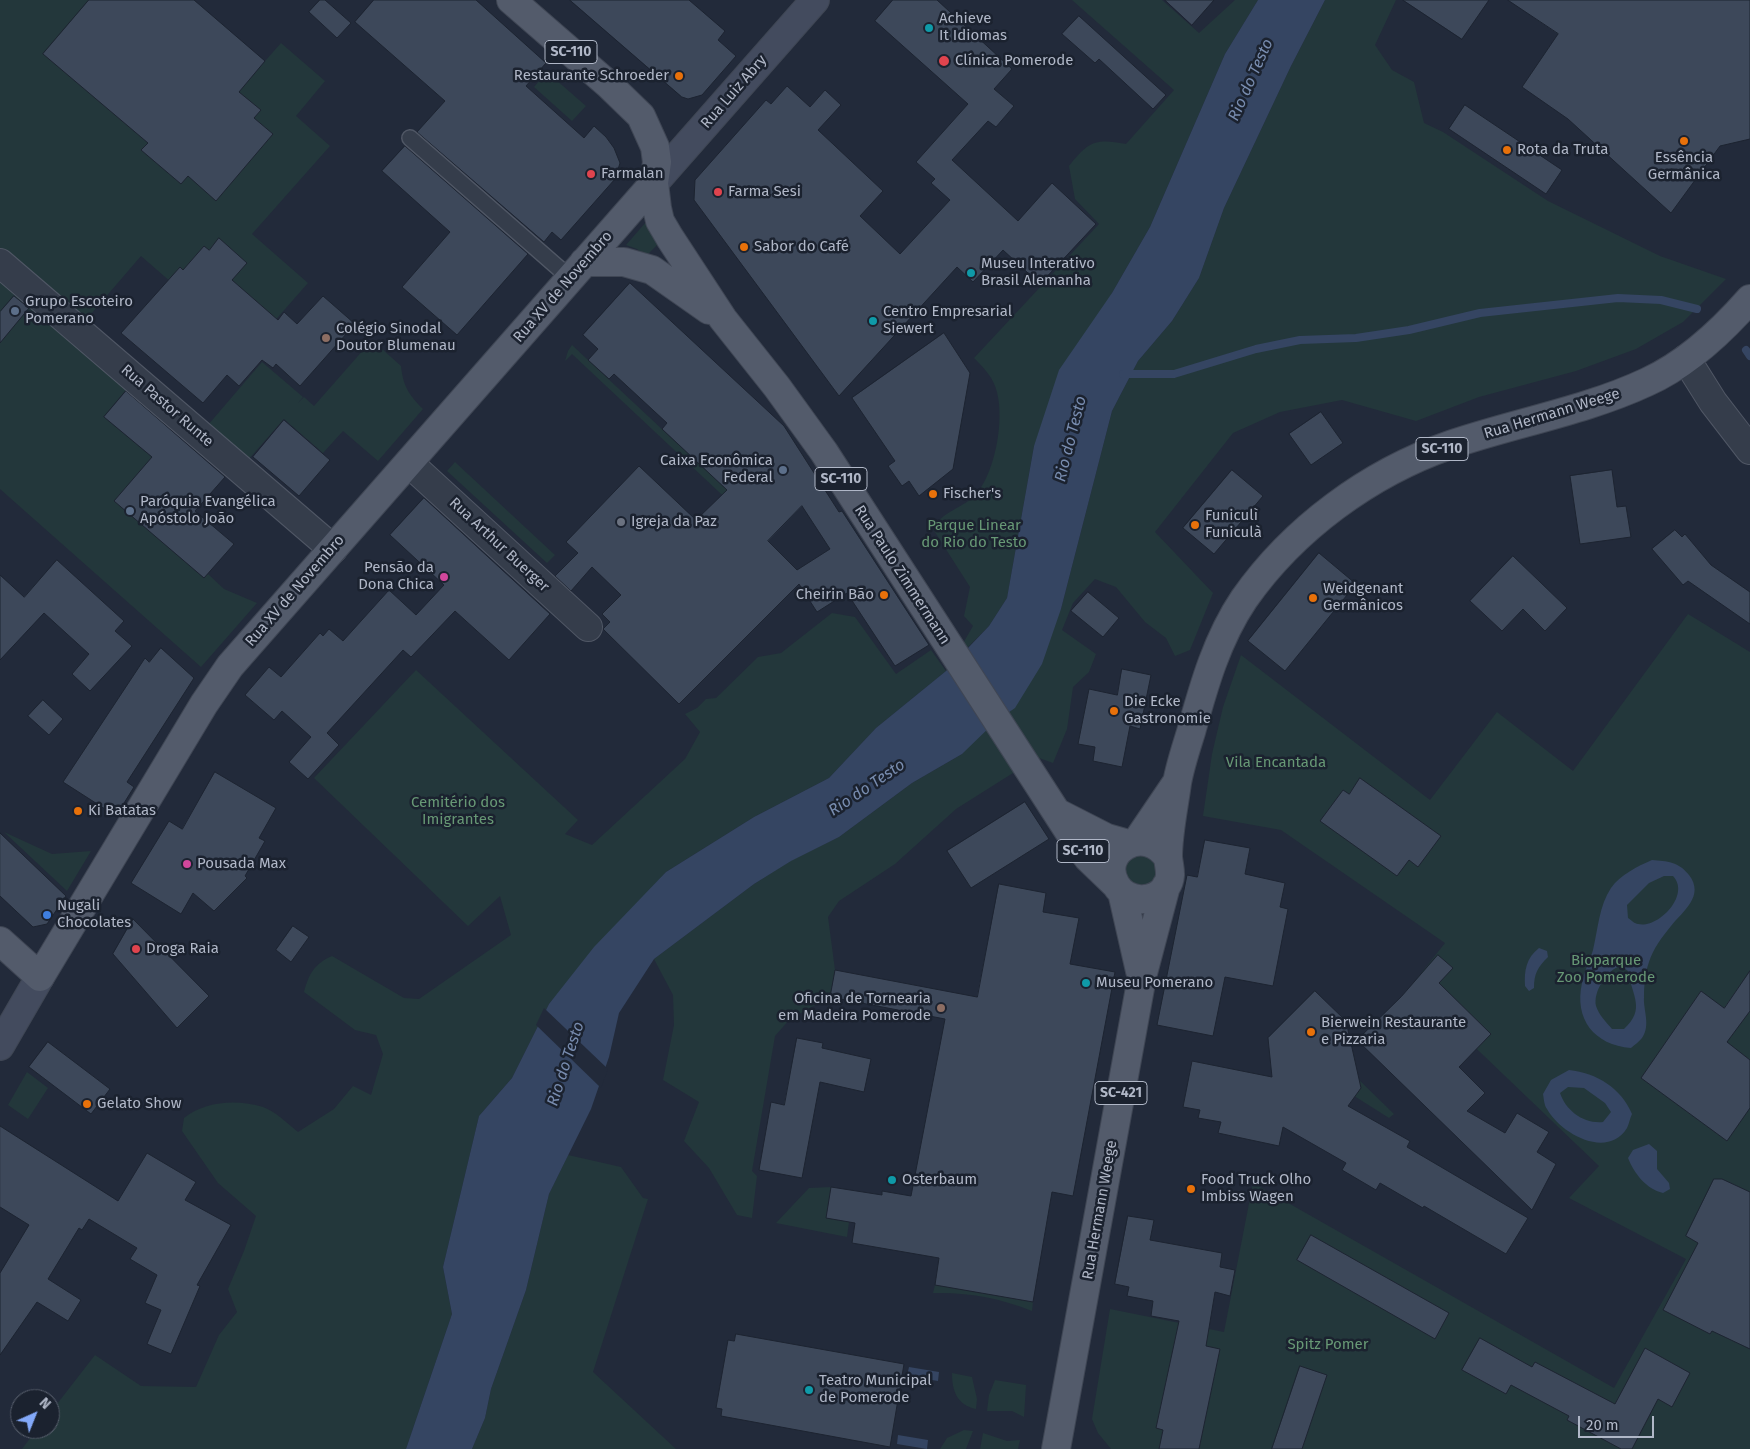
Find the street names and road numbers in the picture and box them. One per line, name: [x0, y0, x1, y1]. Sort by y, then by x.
road number: SC-110: [545, 41, 597, 64]
street label: Rua Luiz Abry: [697, 52, 771, 132]
street label: Rua XV de Novembro: [510, 228, 616, 346]
street label: Rua Pastor Runte: [117, 361, 217, 451]
street label: Rua Hermann Weege: [1482, 385, 1622, 443]
road number: SC-110: [1416, 438, 1468, 460]
road number: SC-110: [815, 468, 867, 490]
street label: Rua Arthur Buerger: [445, 494, 553, 596]
street label: Rua Paulo Zimmermann: [850, 502, 954, 648]
street label: Rua XV de Novembro: [242, 532, 348, 650]
road number: SC-110: [1057, 839, 1109, 862]
road number: SC-421: [1095, 1082, 1147, 1104]
street label: Rua Hermann Weege: [1079, 1139, 1121, 1281]

